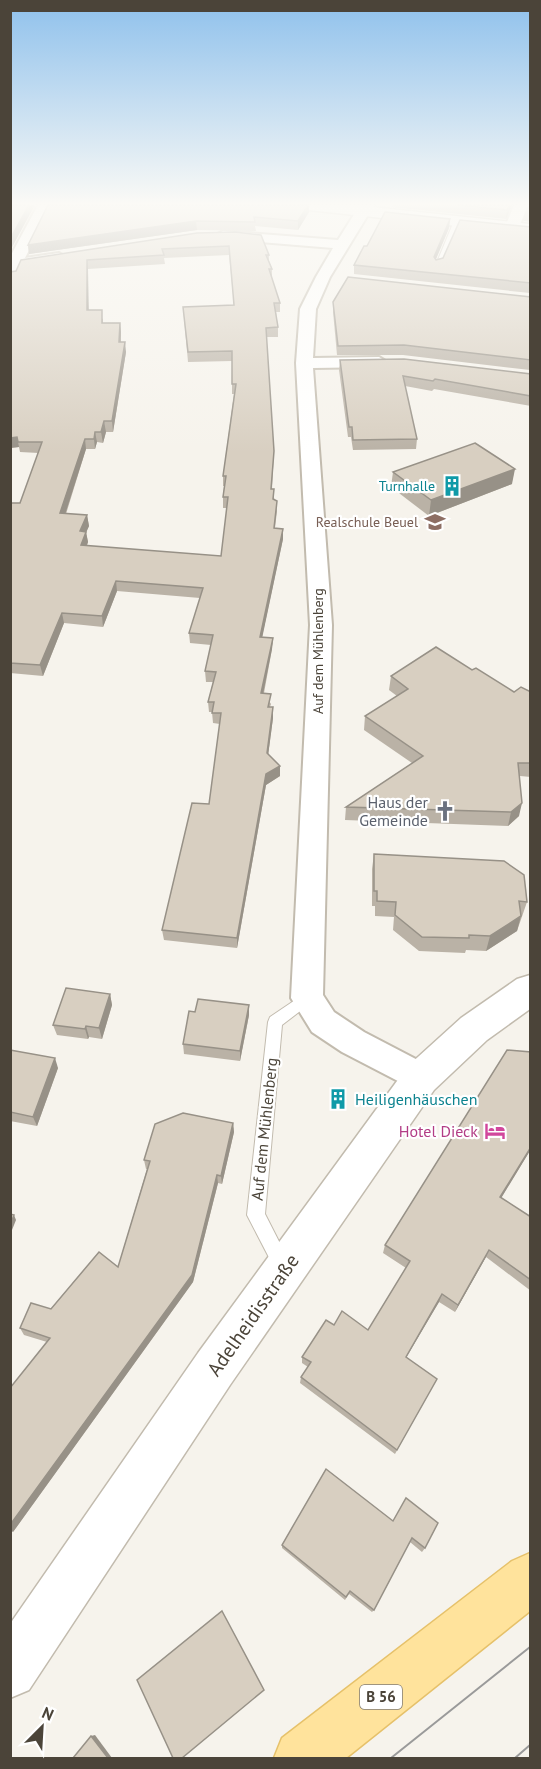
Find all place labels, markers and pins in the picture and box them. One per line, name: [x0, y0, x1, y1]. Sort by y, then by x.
building icon: Turnhalle: [440, 474, 464, 498]
place label: Turnhalle: [379, 477, 435, 495]
school or university icon: Realschule Beuel: [423, 510, 447, 534]
place label: Realschule Beuel: [316, 513, 418, 531]
place label: Haus der Gemeinde: [359, 792, 429, 830]
church icon: Haus der Gemeinde: [433, 799, 457, 823]
building icon: Heiligenhäuschen: [326, 1087, 350, 1111]
place label: Heiligenhäuschen: [355, 1089, 478, 1109]
hotel icon: Hotel Dieck: [483, 1119, 507, 1143]
place label: Hotel Dieck: [399, 1121, 478, 1141]

